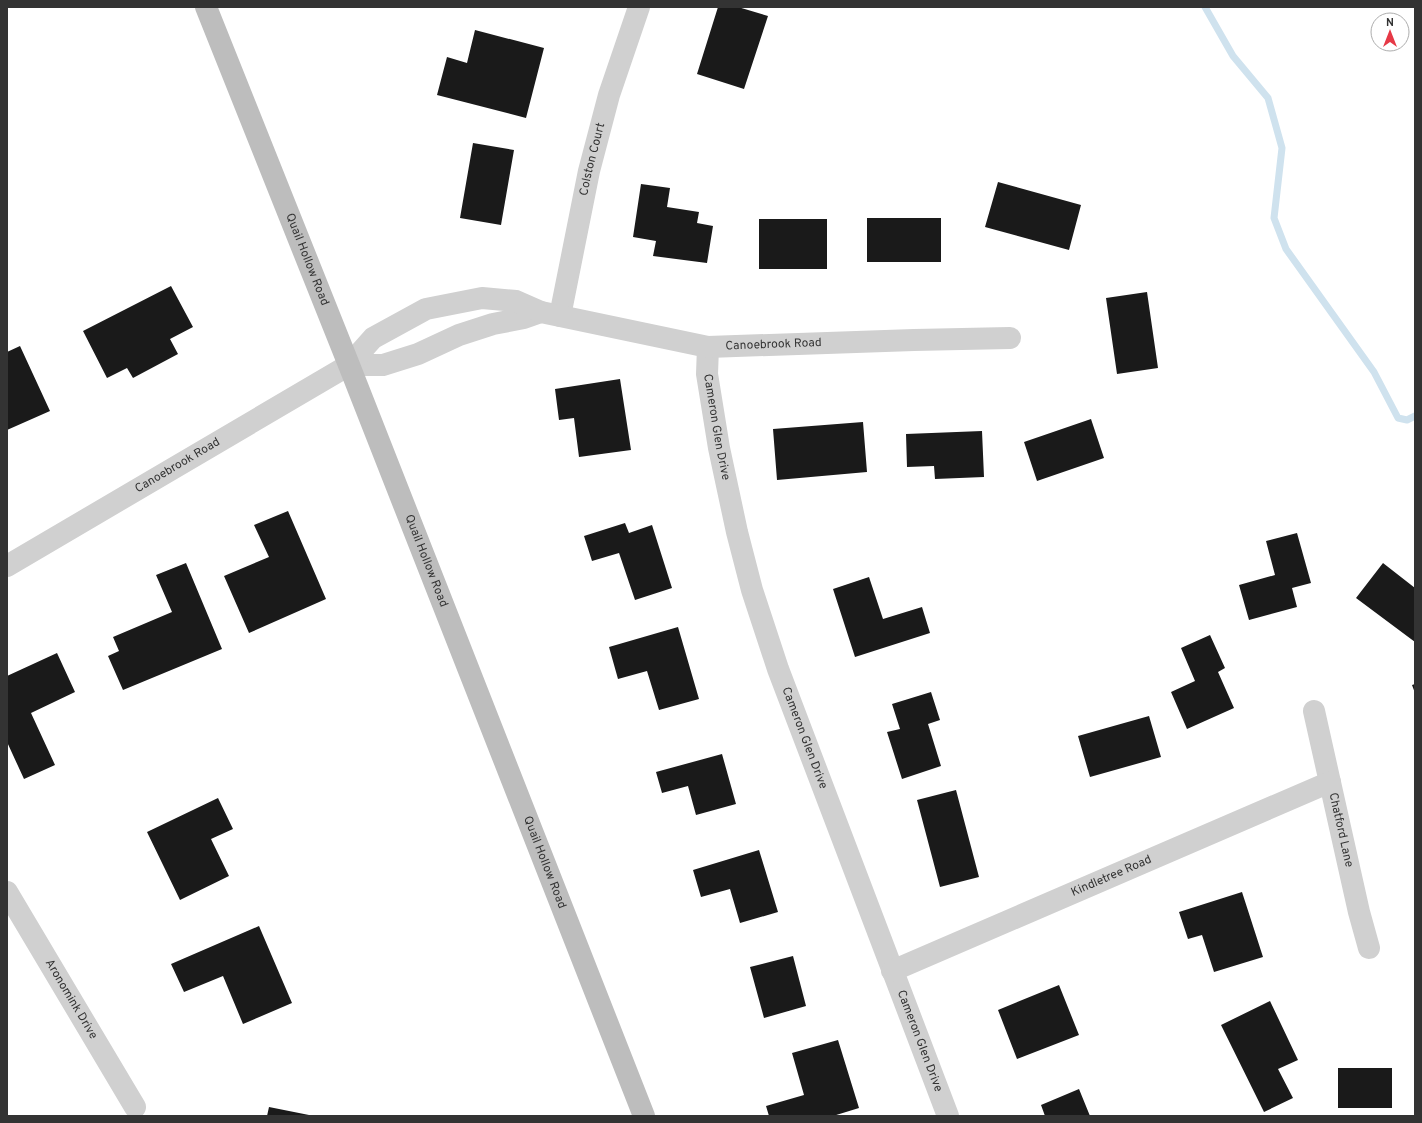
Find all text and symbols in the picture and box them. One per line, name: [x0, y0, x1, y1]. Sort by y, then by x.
north arrow: [1370, 12, 1410, 52]
text: N: [1386, 16, 1394, 30]
street label: Colston Court: [576, 121, 609, 197]
street label: Quail Hollow Road: [281, 211, 333, 308]
street label: Canoebrook Road: [725, 335, 822, 354]
street label: Cameron Glen Drive: [699, 373, 734, 482]
street label: Canoebrook Road: [132, 434, 223, 497]
street label: Quail Hollow Road: [401, 512, 451, 610]
street label: Cameron Glen Drive: [778, 685, 831, 791]
street label: Chatford Lane: [1325, 791, 1357, 869]
street label: Quail Hollow Road: [519, 814, 570, 911]
street label: Kindletree Road: [1069, 852, 1154, 901]
street label: Aronomink Drive: [41, 956, 101, 1042]
street label: Cameron Glen Drive: [893, 988, 946, 1094]

